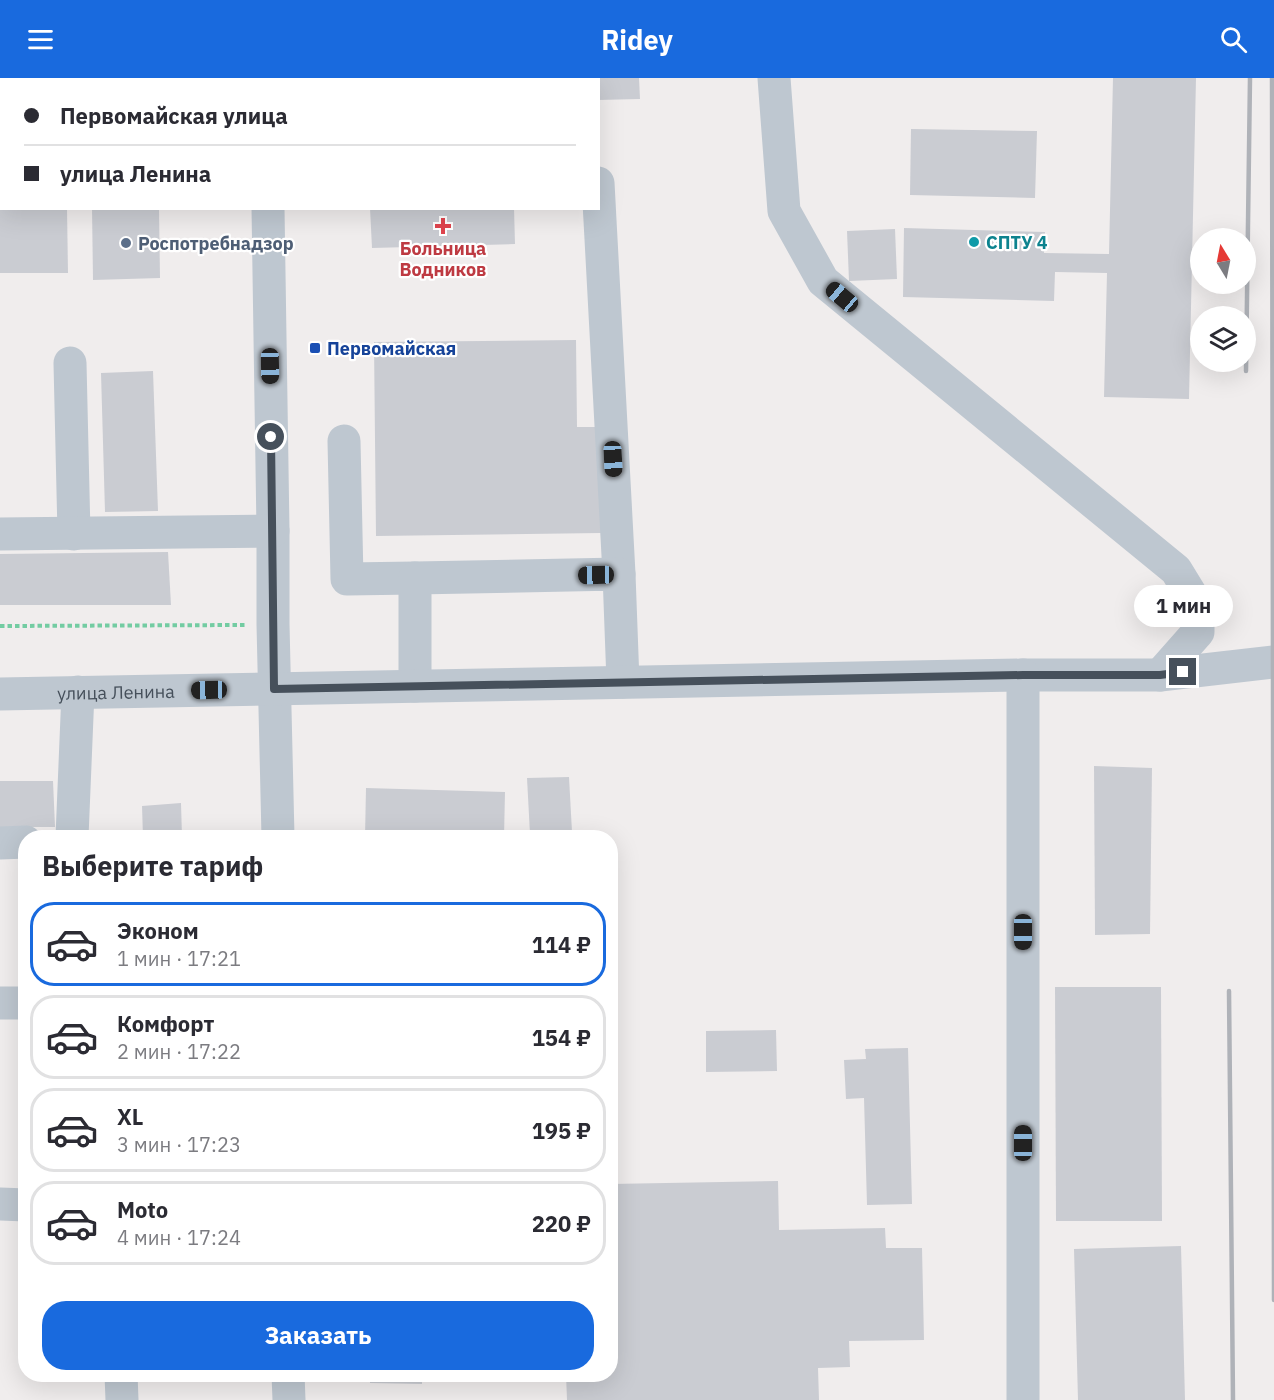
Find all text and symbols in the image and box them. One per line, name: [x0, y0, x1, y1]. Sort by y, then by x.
text: Ridey: [601, 22, 673, 57]
icon: menu: [24, 23, 57, 56]
icon: search: [1217, 23, 1250, 56]
text: Первомайская улица: [60, 101, 288, 130]
text: улица Ленина: [60, 159, 211, 188]
marker: Больница Водников: [434, 217, 452, 235]
north arrow: [1190, 228, 1256, 294]
map controls: [1190, 228, 1256, 372]
place label: СПТУ 4: [986, 231, 1048, 254]
place label: Роспотребнадзор: [138, 232, 294, 255]
marker: СПТУ 4: [967, 235, 981, 249]
marker: Роспотребнадзор: [119, 236, 133, 250]
place label: Больница Водников: [400, 237, 486, 281]
car: [822, 279, 862, 315]
button: layers: [1190, 306, 1256, 372]
place label: Первомайская: [327, 337, 456, 360]
marker: Первомайская: [308, 341, 322, 355]
car: [261, 348, 279, 384]
route start: [257, 423, 284, 450]
car: [603, 441, 623, 477]
car: [578, 566, 614, 584]
callout: 1 мин: [1134, 585, 1232, 627]
text: 1 мин: [1156, 592, 1211, 619]
route end: [1169, 658, 1196, 685]
street label: улица Ленина: [57, 679, 175, 704]
car: [191, 681, 227, 699]
text: Выберите тариф: [42, 848, 263, 883]
car: [1014, 914, 1032, 950]
text: Эконом: [117, 916, 199, 945]
icon: car: [45, 917, 99, 971]
text: 114 ₽: [532, 930, 591, 959]
text: 1 мин · 17:21: [117, 945, 241, 972]
text: Комфорт: [117, 1009, 214, 1038]
icon: car: [45, 1010, 99, 1064]
text: 154 ₽: [532, 1023, 591, 1052]
text: 2 мин · 17:22: [117, 1038, 241, 1065]
text: XL: [117, 1102, 143, 1131]
icon: car: [45, 1103, 99, 1157]
text: 195 ₽: [532, 1116, 591, 1145]
car: [1014, 1125, 1032, 1161]
text: 3 мин · 17:23: [117, 1131, 241, 1158]
text: Moto: [117, 1195, 168, 1224]
icon: car: [45, 1196, 99, 1250]
text: 220 ₽: [532, 1209, 591, 1238]
text: 4 мин · 17:24: [117, 1224, 241, 1251]
button: Заказать: [42, 1301, 594, 1370]

